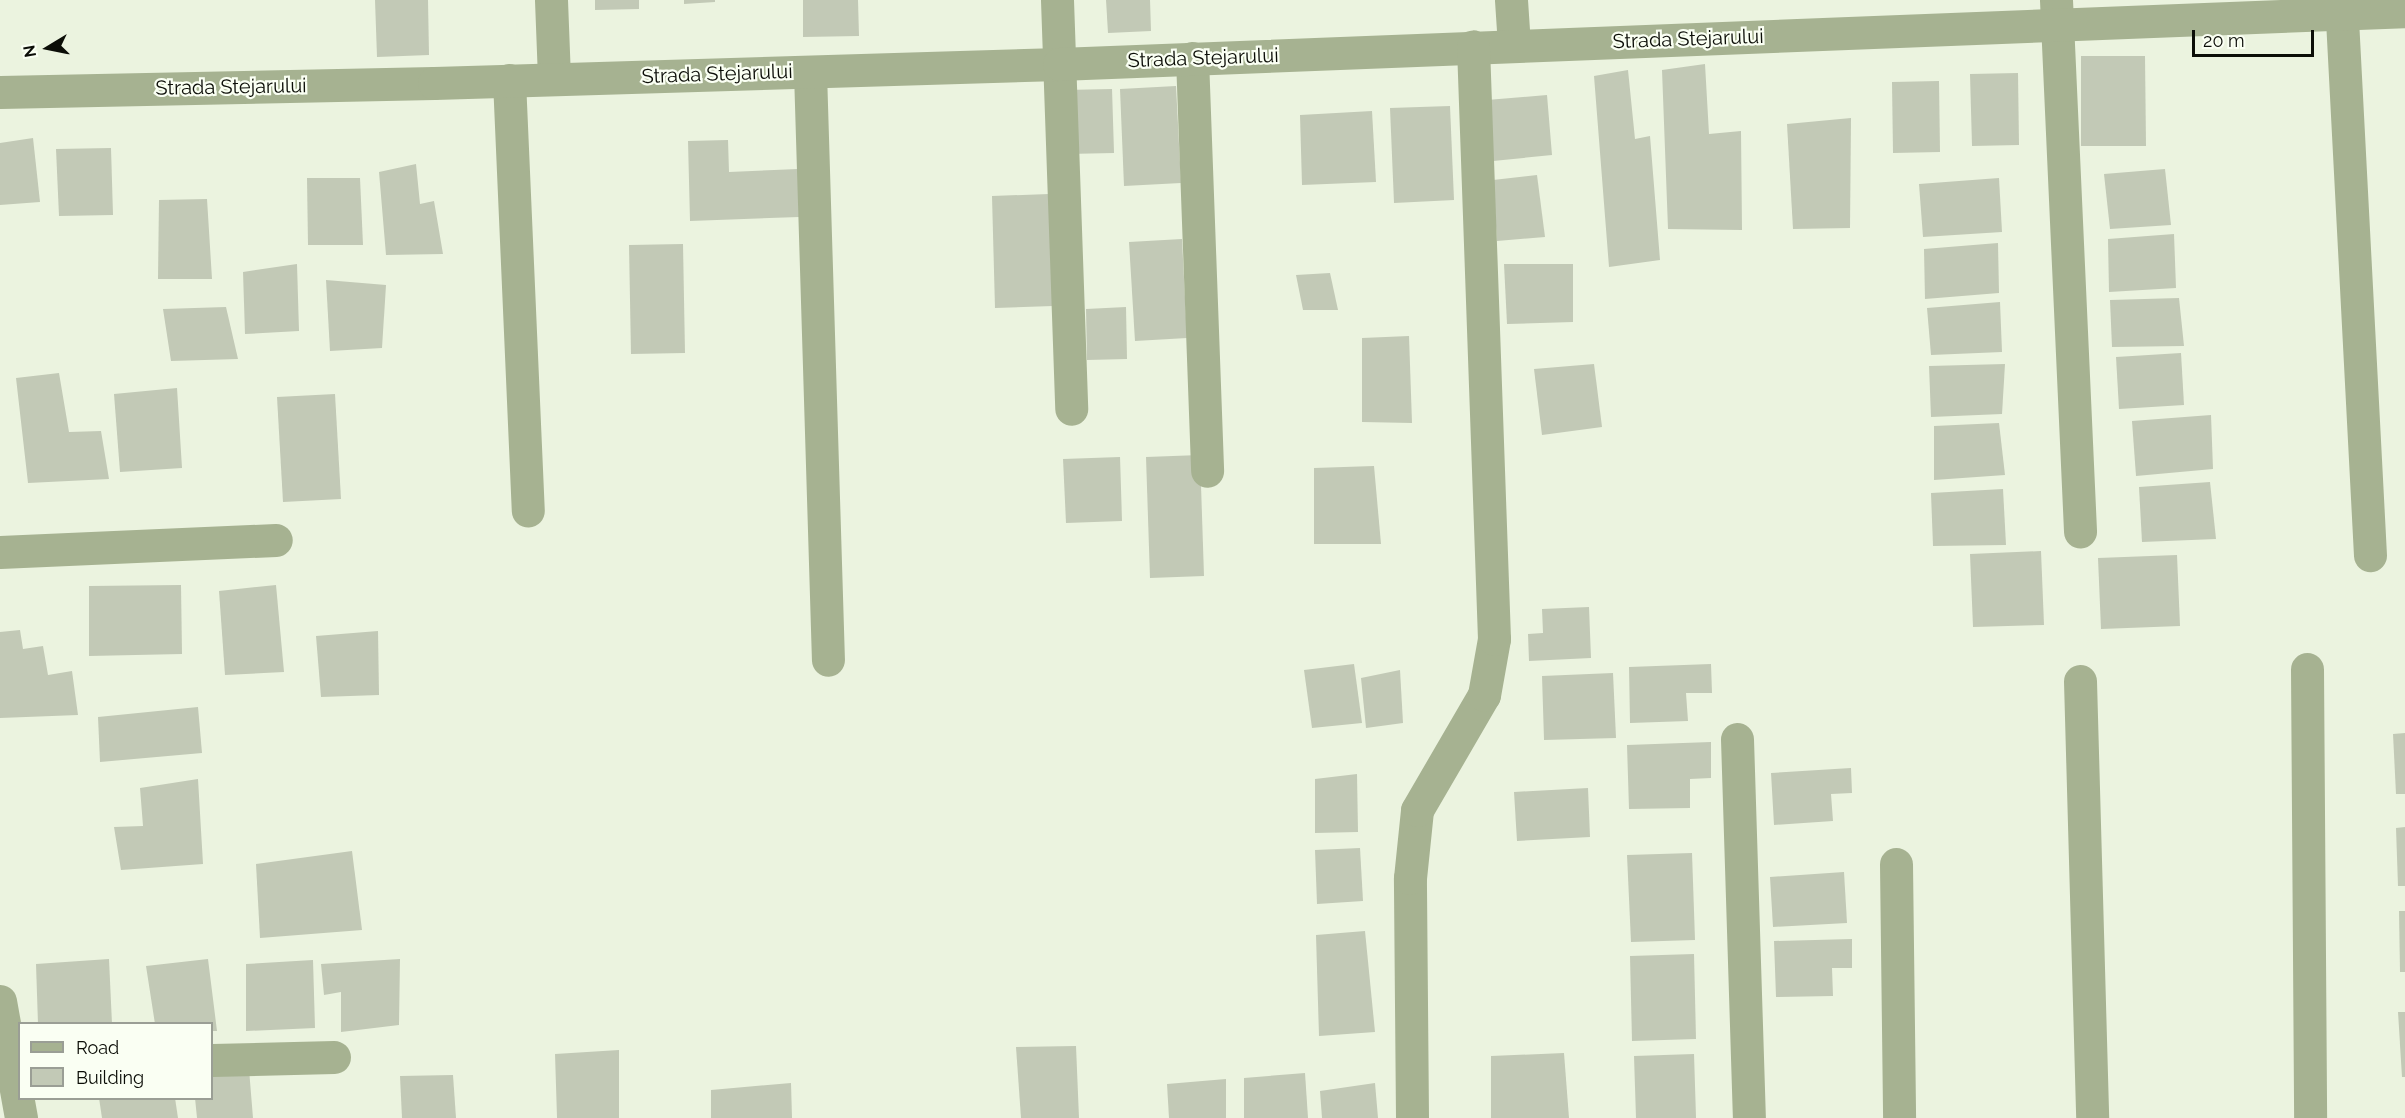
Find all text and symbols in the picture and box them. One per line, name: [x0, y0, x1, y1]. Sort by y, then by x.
north arrow: [18, 18, 78, 78]
scale bar: [2195, 18, 2316, 56]
street label: Strada Stejarului: [1612, 24, 1764, 54]
text: 20 m: [2203, 30, 2245, 51]
street label: Strada Stejarului: [1127, 43, 1279, 73]
text: N: [19, 44, 40, 59]
street label: Strada Stejarului: [641, 59, 793, 89]
street label: Strada Stejarului: [155, 74, 307, 100]
legend: [18, 1022, 213, 1100]
text: Road: [76, 1037, 119, 1058]
text: Building: [76, 1067, 144, 1088]

